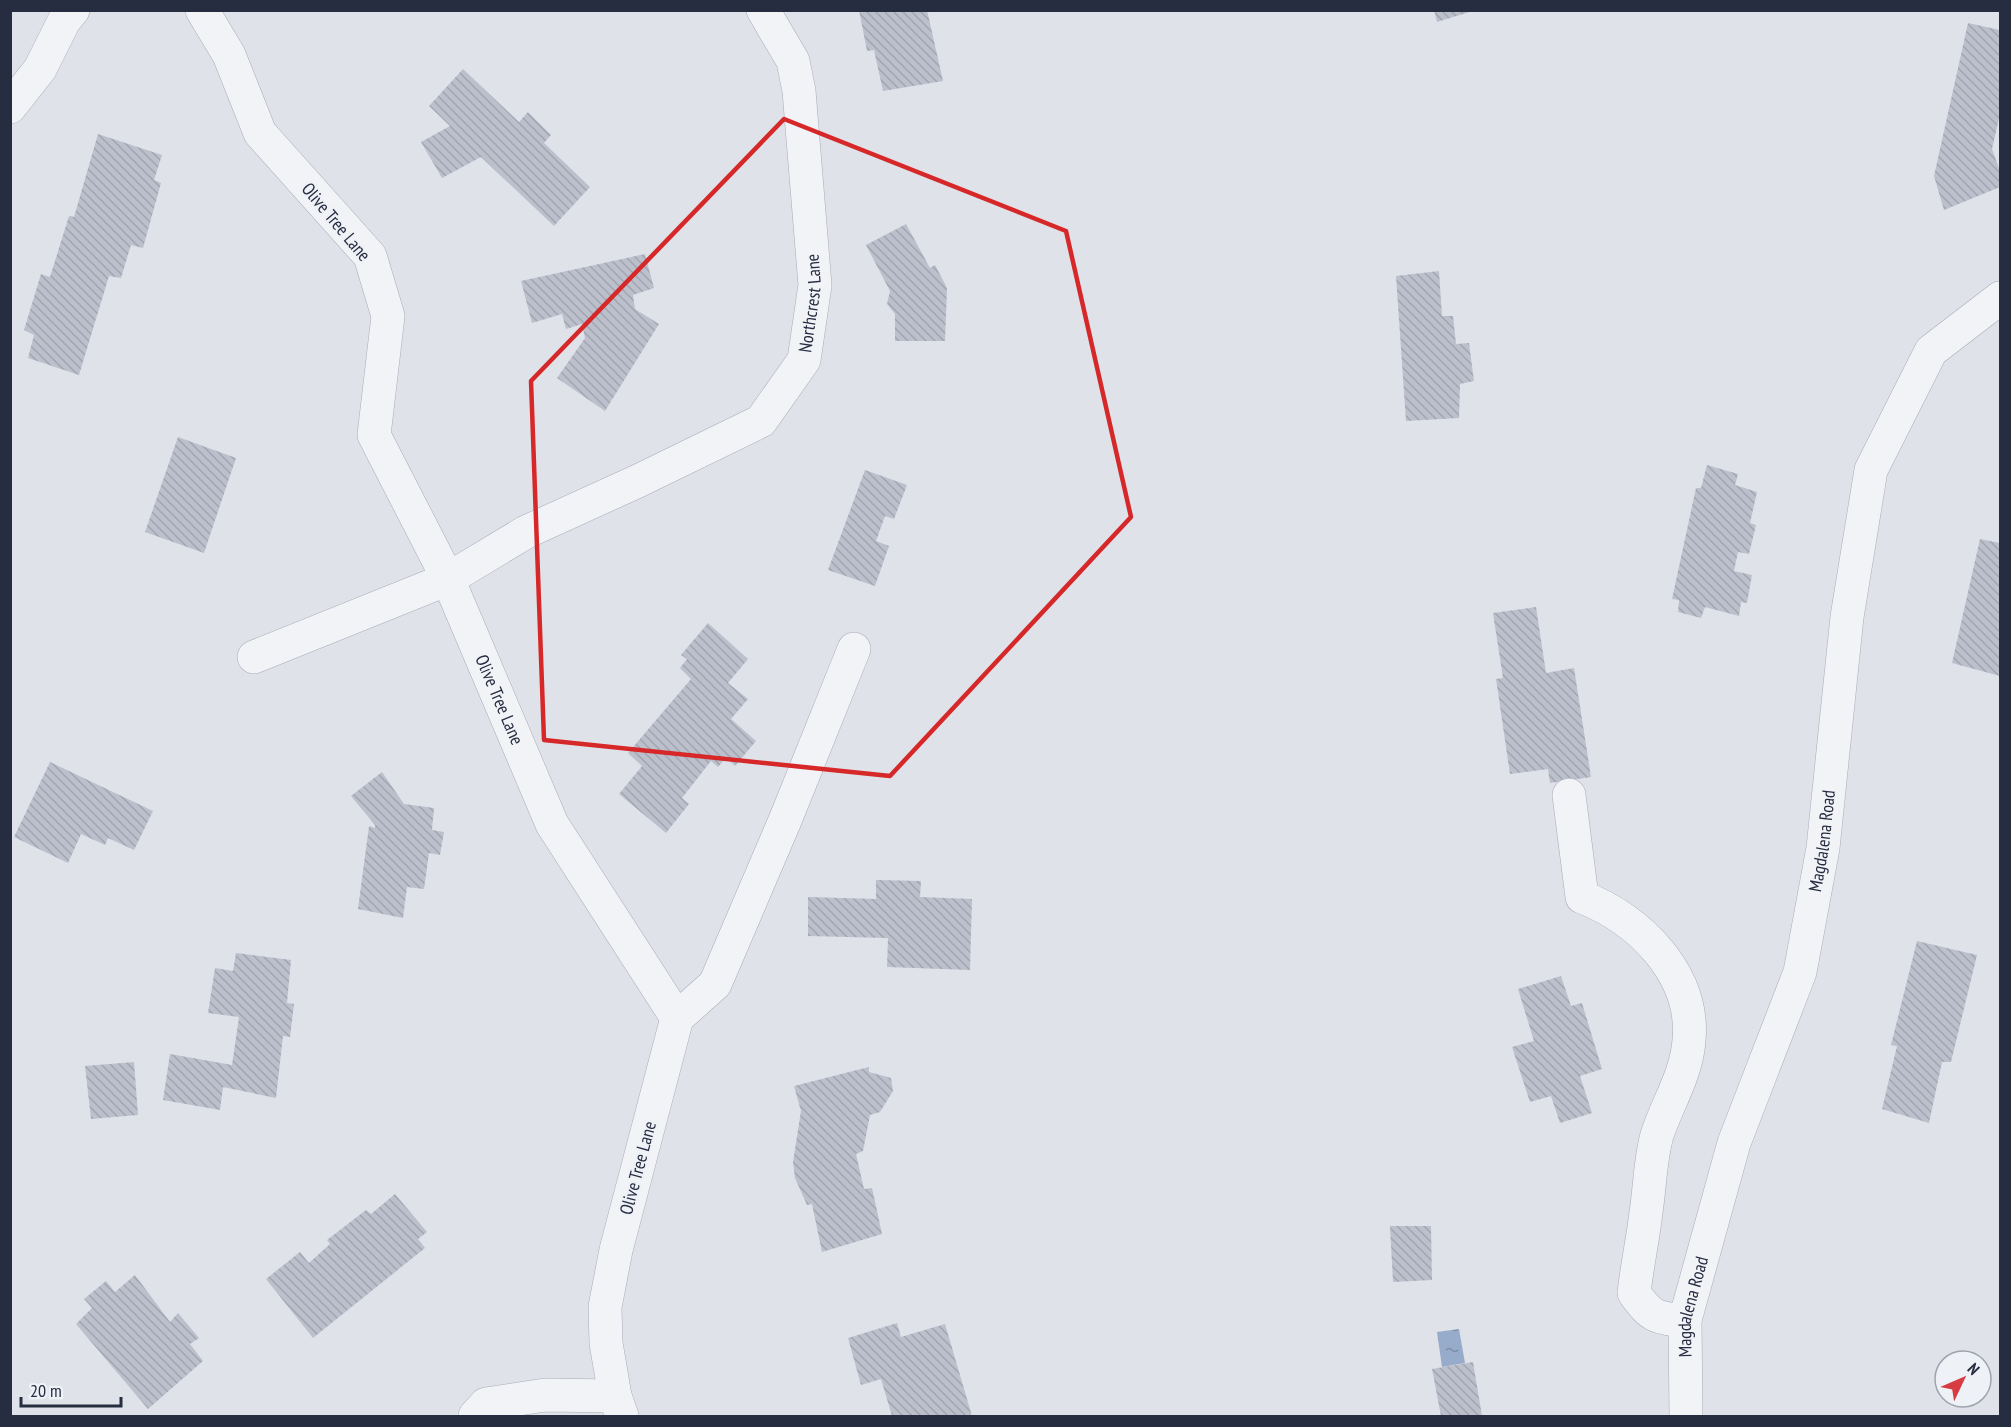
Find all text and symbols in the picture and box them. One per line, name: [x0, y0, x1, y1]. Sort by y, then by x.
street label: Olive Tree Lane: [297, 178, 376, 266]
street label: Northcrest Lane: [793, 253, 826, 354]
street label: Olive Tree Lane: [470, 651, 529, 748]
street label: Magdalena Road: [1803, 789, 1840, 894]
street label: Olive Tree Lane: [614, 1119, 661, 1217]
street label: Magdalena Road: [1673, 1254, 1713, 1358]
north arrow: [1933, 1349, 1993, 1409]
text: N: [1964, 1359, 1984, 1379]
scale bar: [21, 1370, 122, 1408]
text: 20 m: [30, 1379, 62, 1402]

